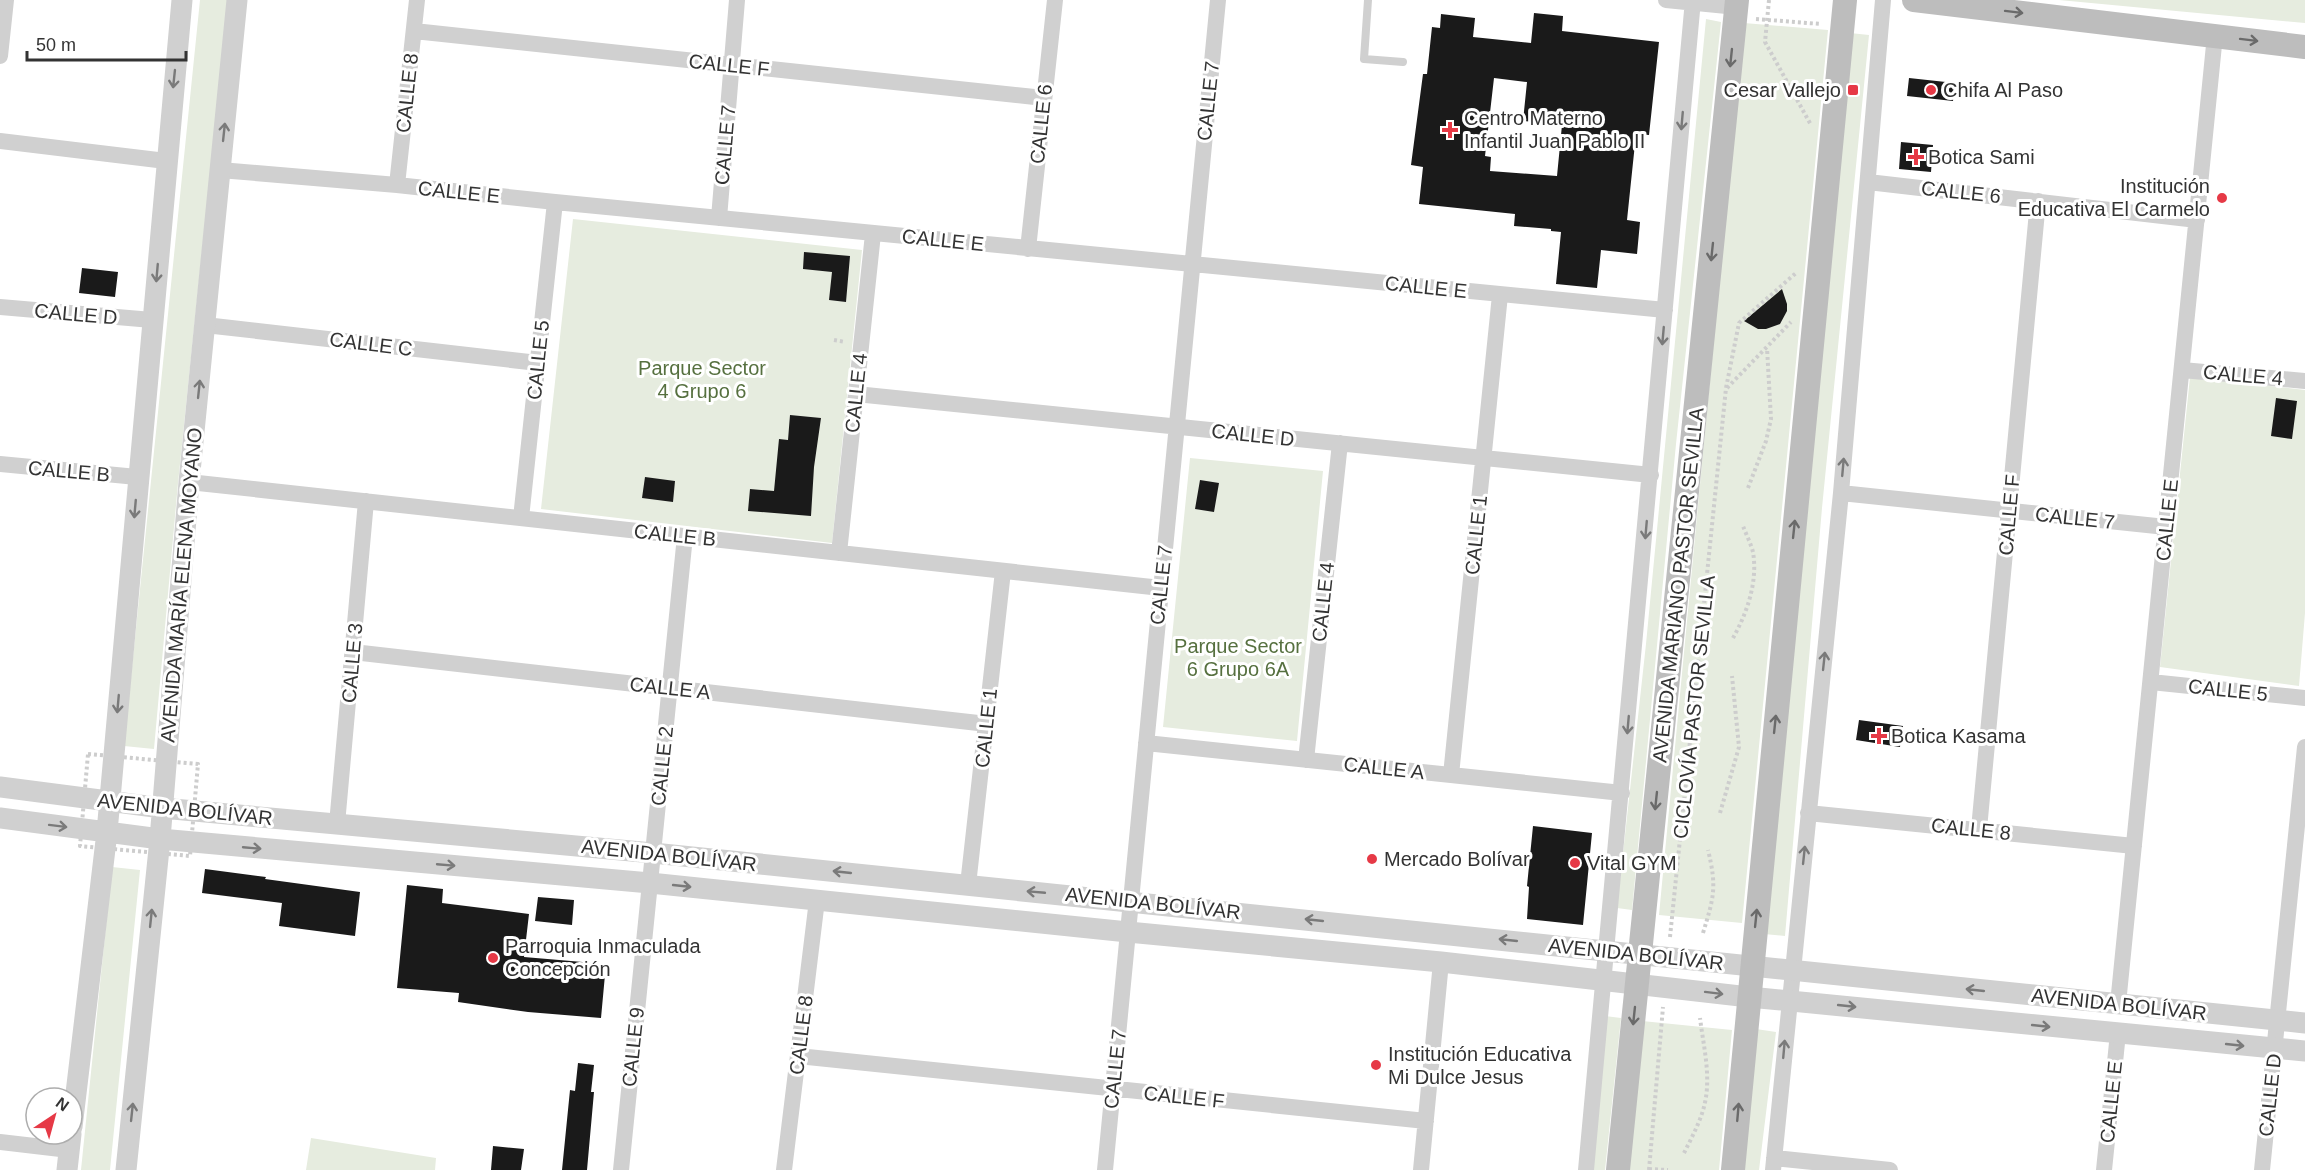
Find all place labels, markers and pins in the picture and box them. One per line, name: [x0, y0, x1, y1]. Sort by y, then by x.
place label: Cesar Vallejo: [1724, 79, 1841, 101]
place label: Chifa Al Paso: [1943, 79, 2063, 101]
marker: Cesar Vallejo: [1846, 83, 1860, 97]
marker: Chifa Al Paso: [1924, 83, 1938, 97]
place label: Centro Materno Infantil Juan Pablo II: [1464, 107, 1645, 152]
marker: Centro Materno Infantil Juan Pablo II: [1441, 121, 1459, 139]
place label: Botica Sami: [1928, 146, 2035, 168]
marker: Botica Sami: [1909, 150, 1923, 164]
place label: Institución Educativa El Carmelo: [2018, 175, 2210, 220]
marker: Institución Educativa El Carmelo: [2215, 191, 2229, 205]
place label: Botica Kasama: [1891, 725, 2026, 747]
marker: Botica Kasama: [1872, 729, 1886, 743]
place label: Mercado Bolívar: [1384, 848, 1530, 870]
marker: Mercado Bolívar: [1365, 852, 1379, 866]
place label: Vital GYM: [1587, 852, 1677, 874]
marker: Vital GYM: [1568, 856, 1582, 870]
place label: Parroquia Inmaculada Concepción: [505, 935, 702, 980]
marker: Parroquia Inmaculada Concepción: [486, 951, 500, 965]
place label: Institución Educativa Mi Dulce Jesus: [1388, 1043, 1572, 1088]
marker: Institución Educativa Mi Dulce Jesus: [1369, 1058, 1383, 1072]

